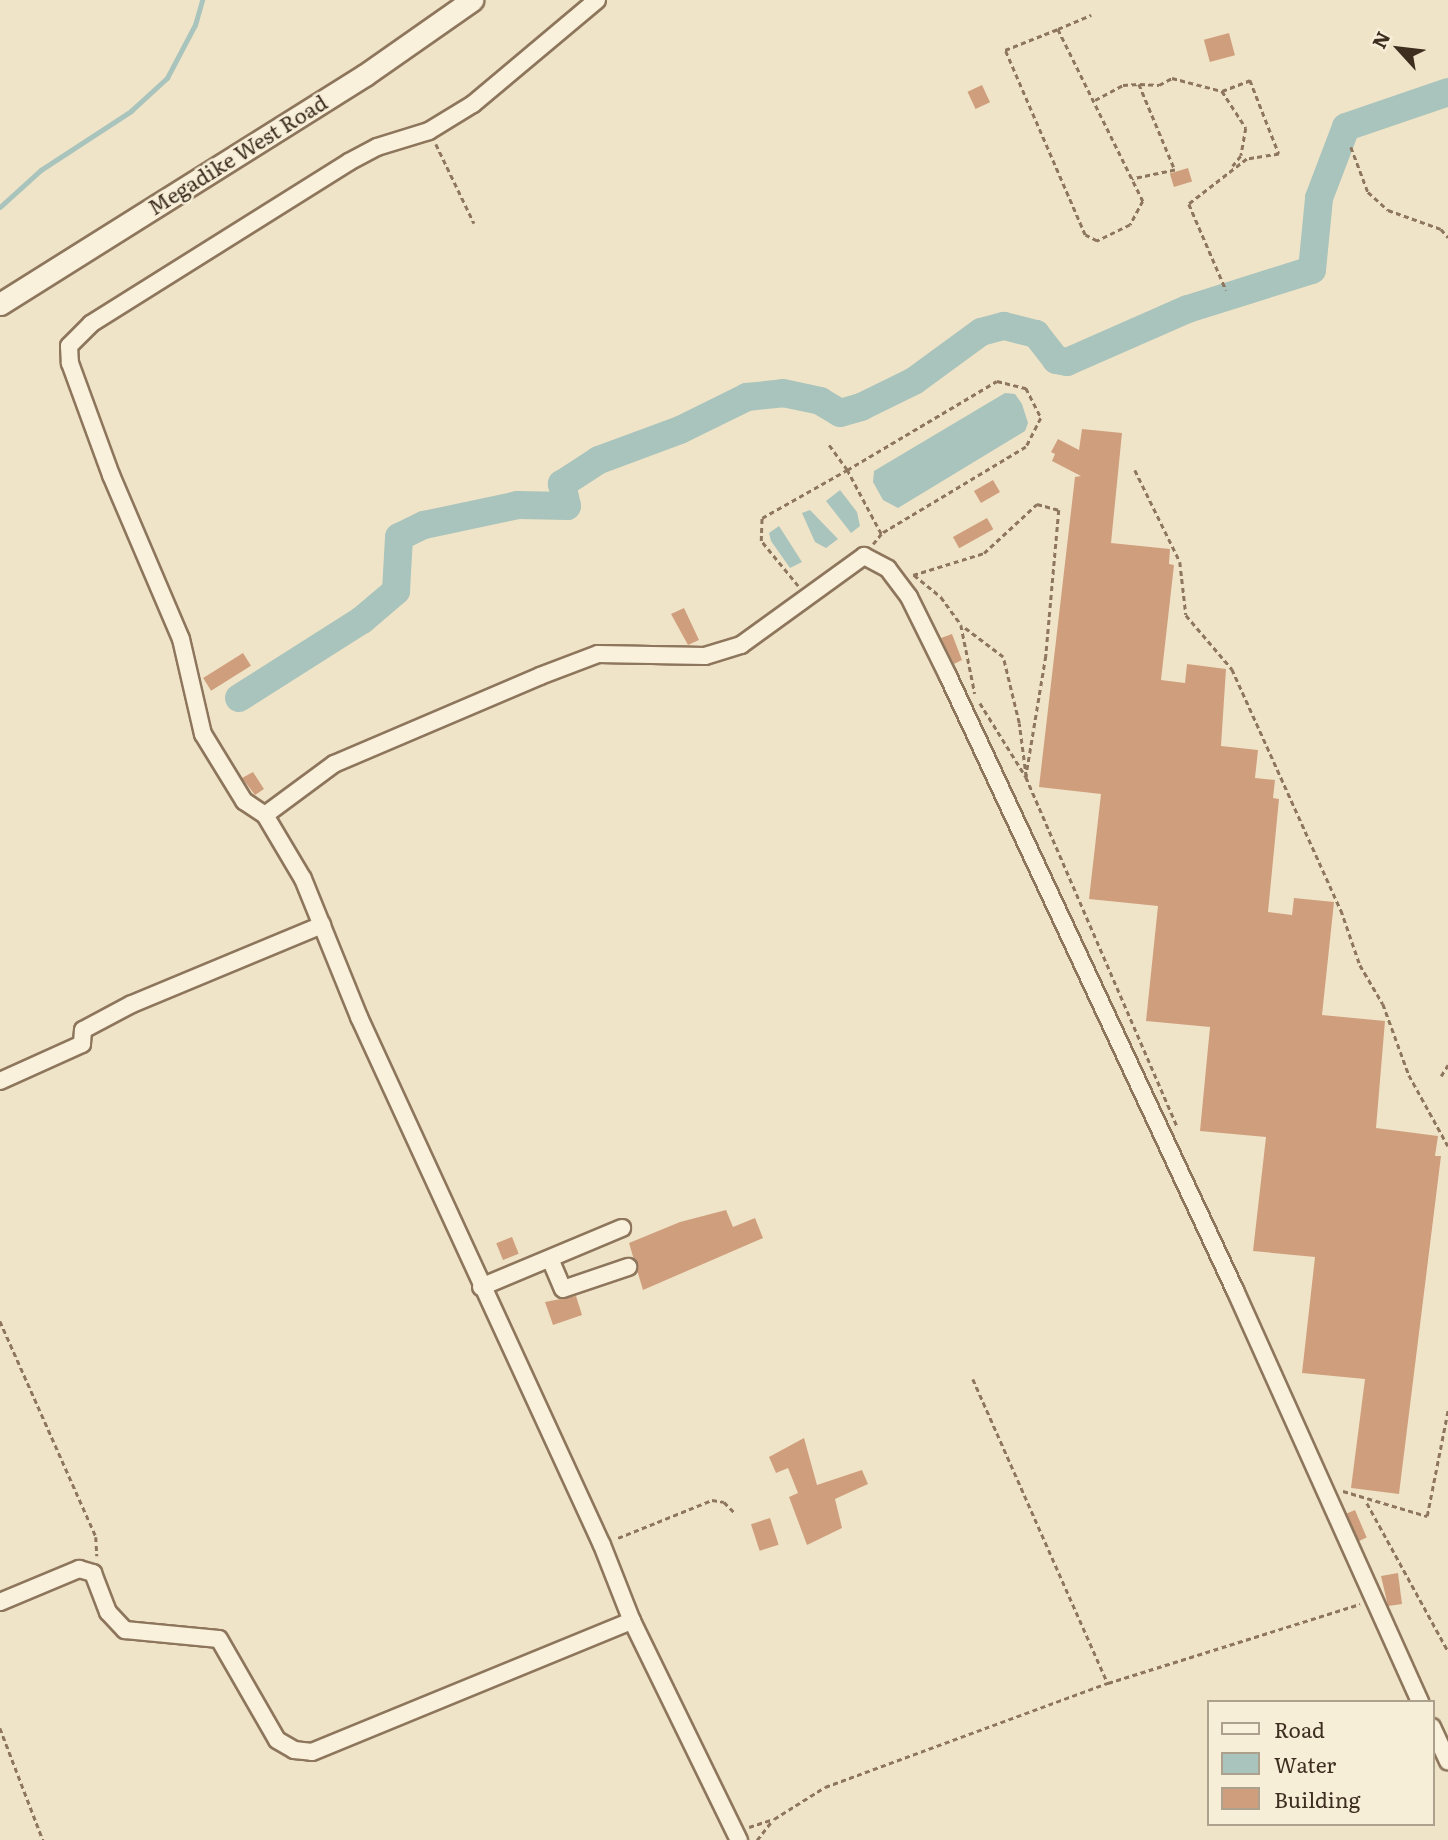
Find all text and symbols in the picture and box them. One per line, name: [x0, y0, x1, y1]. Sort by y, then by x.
north arrow: [1364, 14, 1434, 84]
text: N: [1364, 26, 1396, 53]
street label: Megadike West Road: [143, 89, 331, 219]
legend: [1206, 1700, 1434, 1826]
text: Road: [1274, 1713, 1325, 1744]
text: Water: [1274, 1748, 1336, 1779]
text: Building: [1274, 1783, 1360, 1814]

